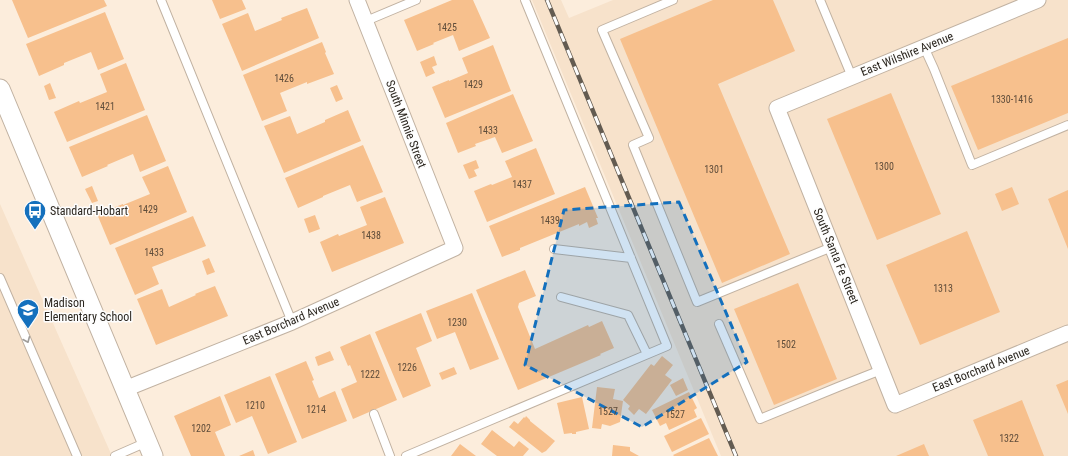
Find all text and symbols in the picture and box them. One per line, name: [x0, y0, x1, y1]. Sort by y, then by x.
house number: 1425: [437, 22, 457, 33]
street label: East Wilshire Avenue: [859, 29, 956, 79]
house number: 1426: [274, 73, 294, 84]
street label: South Minnie Street: [383, 78, 429, 170]
house number: 1429: [463, 79, 483, 90]
house number: 1330-1416: [991, 94, 1033, 105]
house number: 1421: [95, 101, 115, 112]
house number: 1433: [478, 125, 498, 136]
house number: 1300: [874, 161, 894, 172]
house number: 1301: [704, 164, 724, 175]
house number: 1437: [512, 179, 532, 190]
bus stop icon: Standard-Hobart: [22, 198, 48, 231]
place label: Standard-Hobart: [50, 204, 129, 218]
house number: 1429: [138, 204, 158, 215]
street label: South Santa Fe Street: [810, 206, 862, 306]
house number: 1439: [540, 215, 560, 226]
house number: 1438: [361, 230, 381, 241]
house number: 1433: [144, 247, 164, 258]
house number: 1313: [933, 283, 953, 294]
street label: East Borchard Avenue: [241, 294, 342, 348]
place label: Madison Elementary School: [44, 296, 132, 324]
school or university icon: Madison Elementary School: [15, 297, 41, 330]
house number: 1230: [447, 317, 467, 328]
one-way arrow: [22, 336, 30, 343]
house number: 1502: [776, 339, 796, 350]
street label: East Borchard Avenue: [930, 343, 1032, 395]
house number: 1226: [397, 362, 417, 373]
house number: 1222: [360, 369, 380, 380]
house number: 1210: [245, 400, 265, 411]
house number: 1214: [306, 404, 326, 415]
house number: 1527: [598, 406, 618, 417]
house number: 1527: [665, 409, 685, 420]
house number: 1202: [191, 423, 211, 434]
house number: 1322: [999, 433, 1019, 444]

